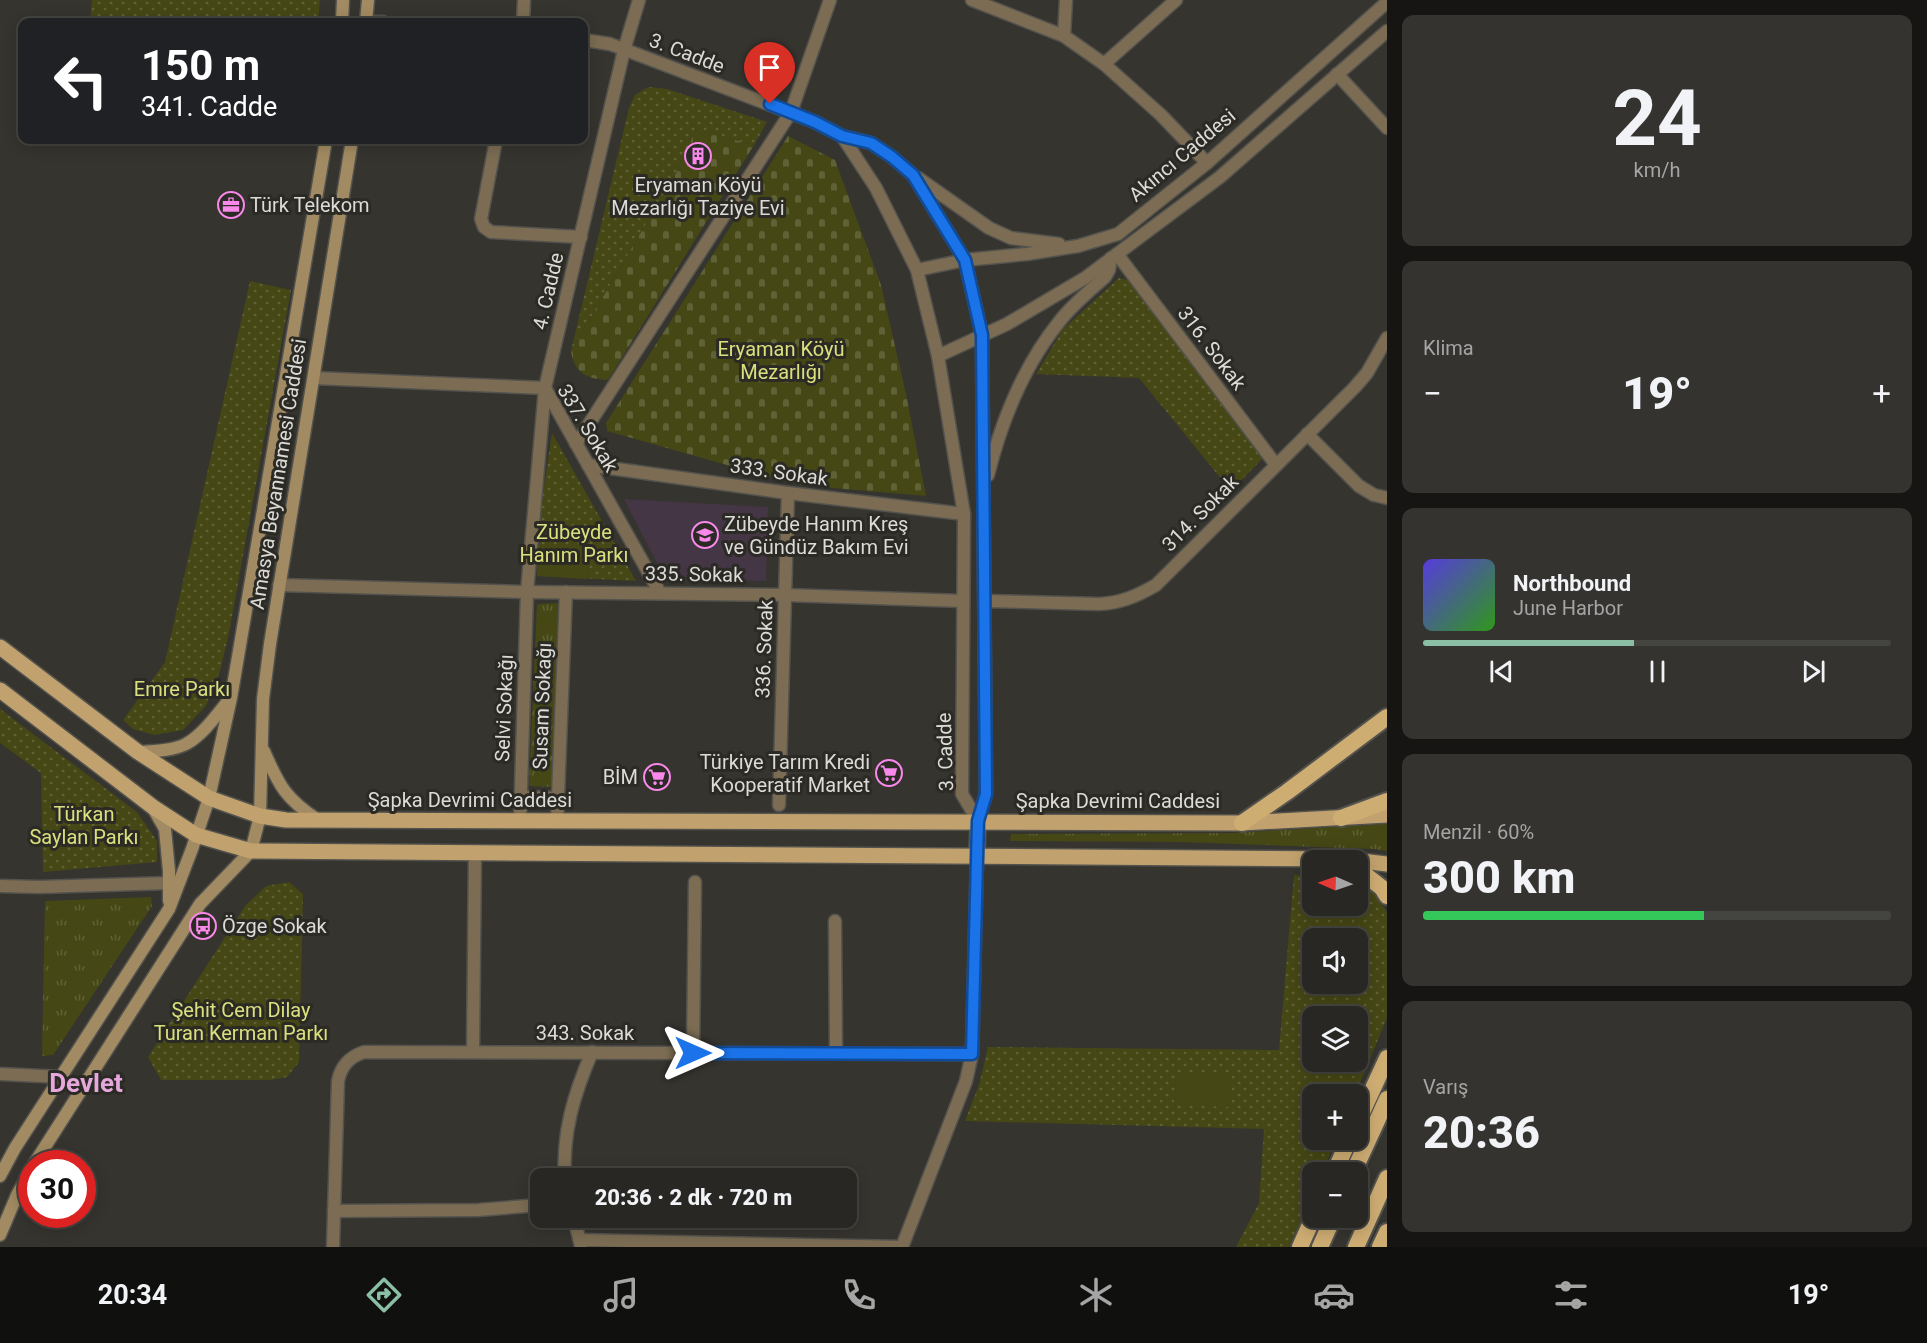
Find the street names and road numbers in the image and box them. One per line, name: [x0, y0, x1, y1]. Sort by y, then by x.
street label: 3. Cadde: [646, 28, 728, 78]
street label: Akıncı Caddesi: [1124, 103, 1240, 207]
street label: 4. Cadde: [527, 250, 569, 332]
street label: 316. Sokak: [1173, 301, 1252, 395]
street label: Amasya Beyannamesi Caddesi: [245, 337, 311, 611]
street label: 337. Sokak: [552, 380, 624, 477]
street label: 333. Sokak: [729, 453, 830, 491]
street label: 314. Sokak: [1157, 469, 1244, 556]
street label: 335. Sokak: [645, 561, 744, 587]
street label: 336. Sokak: [750, 599, 778, 699]
street label: Susam Sokağı: [528, 642, 556, 770]
street label: Selvi Sokağı: [490, 654, 518, 762]
street label: 3. Cadde: [932, 712, 958, 792]
street label: Şapka Devrimi Caddesi: [368, 788, 572, 812]
street label: Şapka Devrimi Caddesi: [1016, 789, 1220, 813]
street label: 343. Sokak: [536, 1021, 635, 1045]

